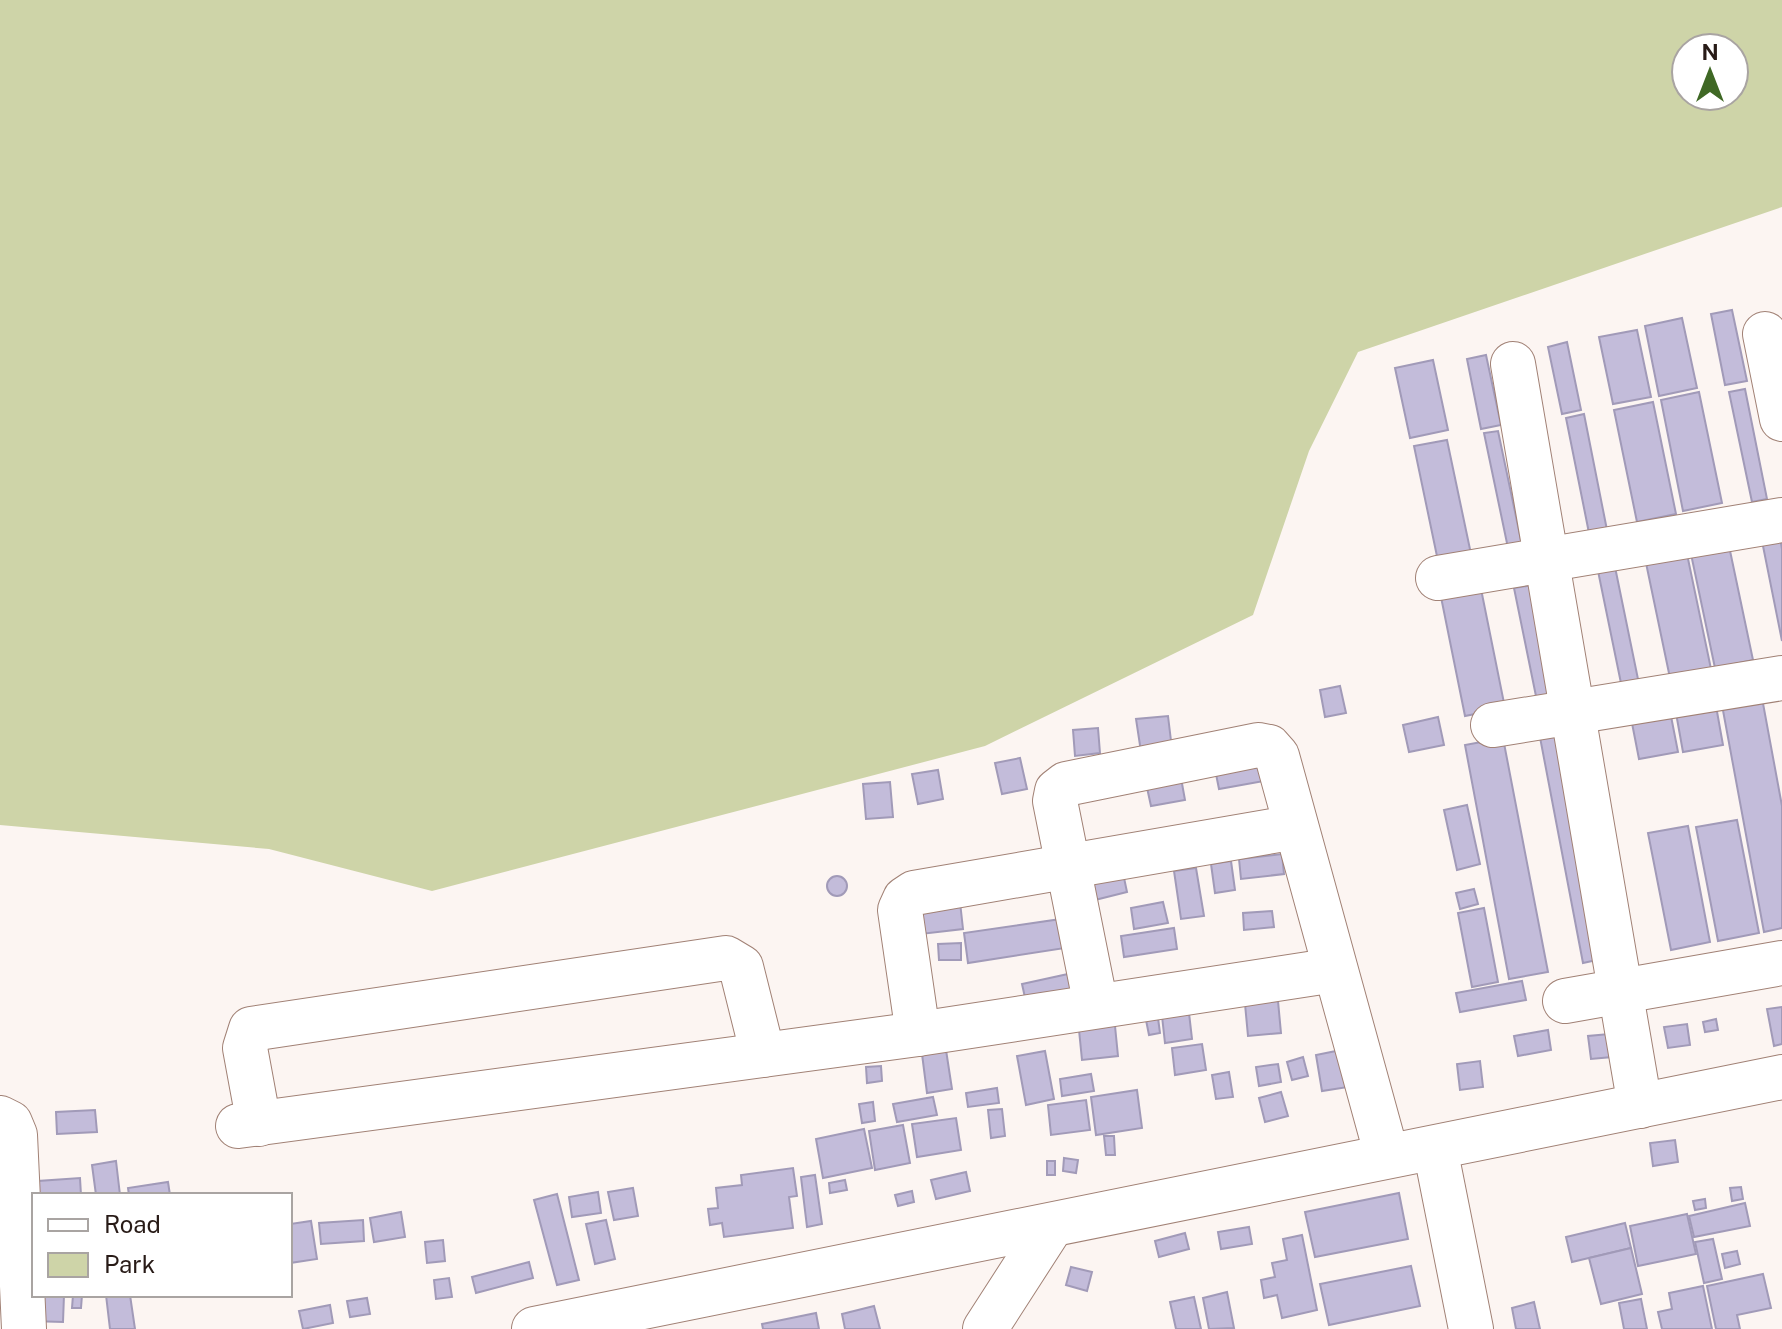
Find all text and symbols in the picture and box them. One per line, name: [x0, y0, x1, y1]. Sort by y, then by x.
north arrow: [1670, 32, 1750, 112]
text: N: [1701, 39, 1719, 65]
legend: [32, 1193, 292, 1297]
text: Road: [104, 1210, 161, 1238]
text: Park: [104, 1250, 155, 1278]

